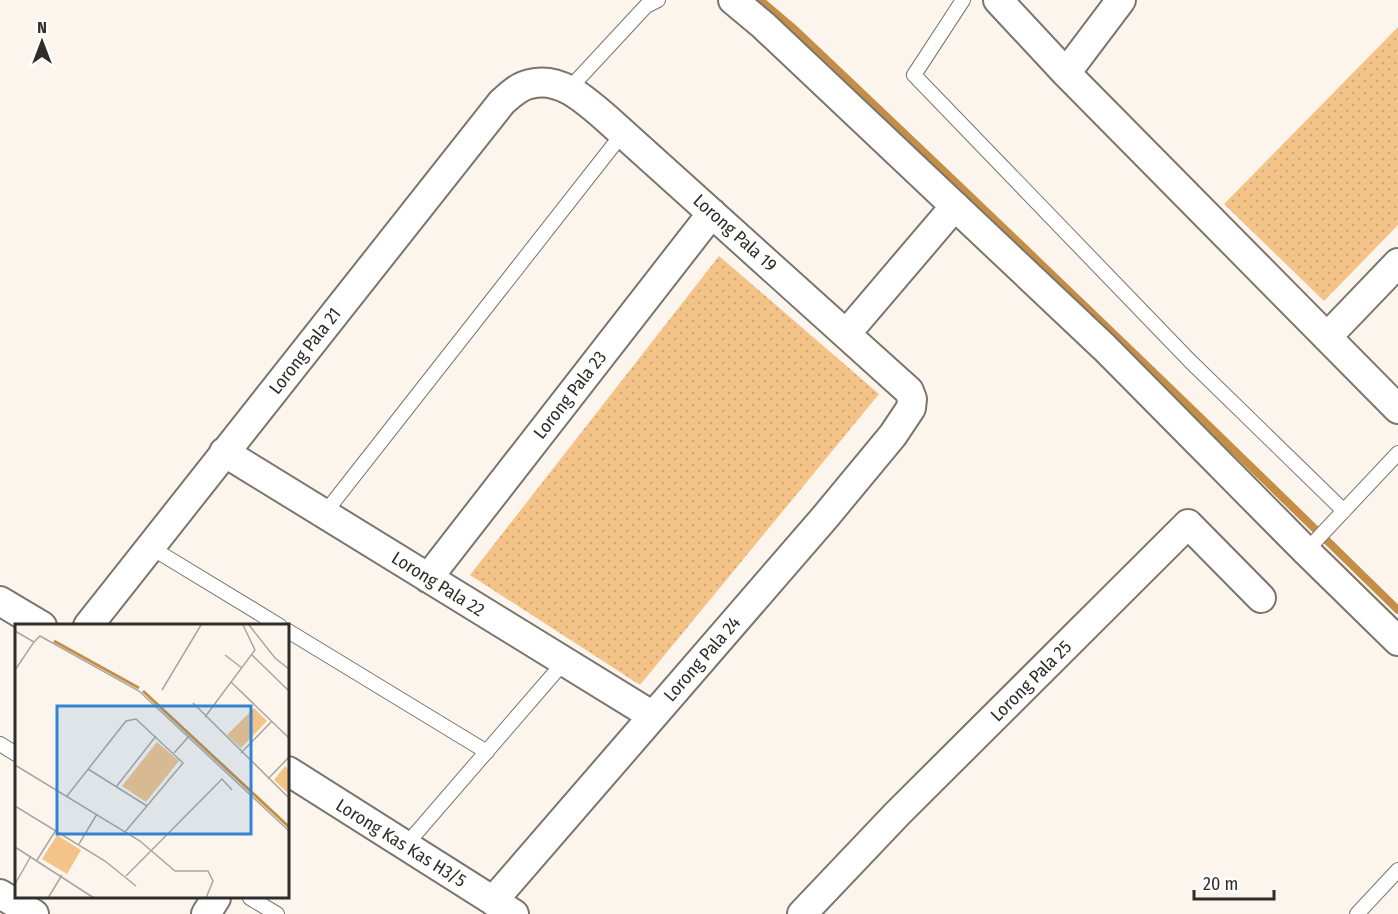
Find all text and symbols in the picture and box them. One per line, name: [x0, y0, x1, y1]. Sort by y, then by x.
north arrow: [12, 12, 72, 72]
text: N: [37, 18, 47, 37]
street label: Lorong Pala 19: [689, 190, 781, 276]
street label: Lorong Pala 21: [264, 303, 346, 399]
street label: Lorong Pala 23: [529, 347, 611, 443]
street label: Lorong Pala 22: [388, 547, 488, 621]
street label: Lorong Pala 24: [659, 612, 745, 706]
inset map: [15, 624, 290, 899]
street label: Lorong Pala 25: [986, 636, 1076, 726]
street label: Lorong Kas Kas H3/5: [332, 794, 470, 892]
scale bar: [1194, 863, 1274, 901]
text: 20 m: [1203, 873, 1238, 895]

